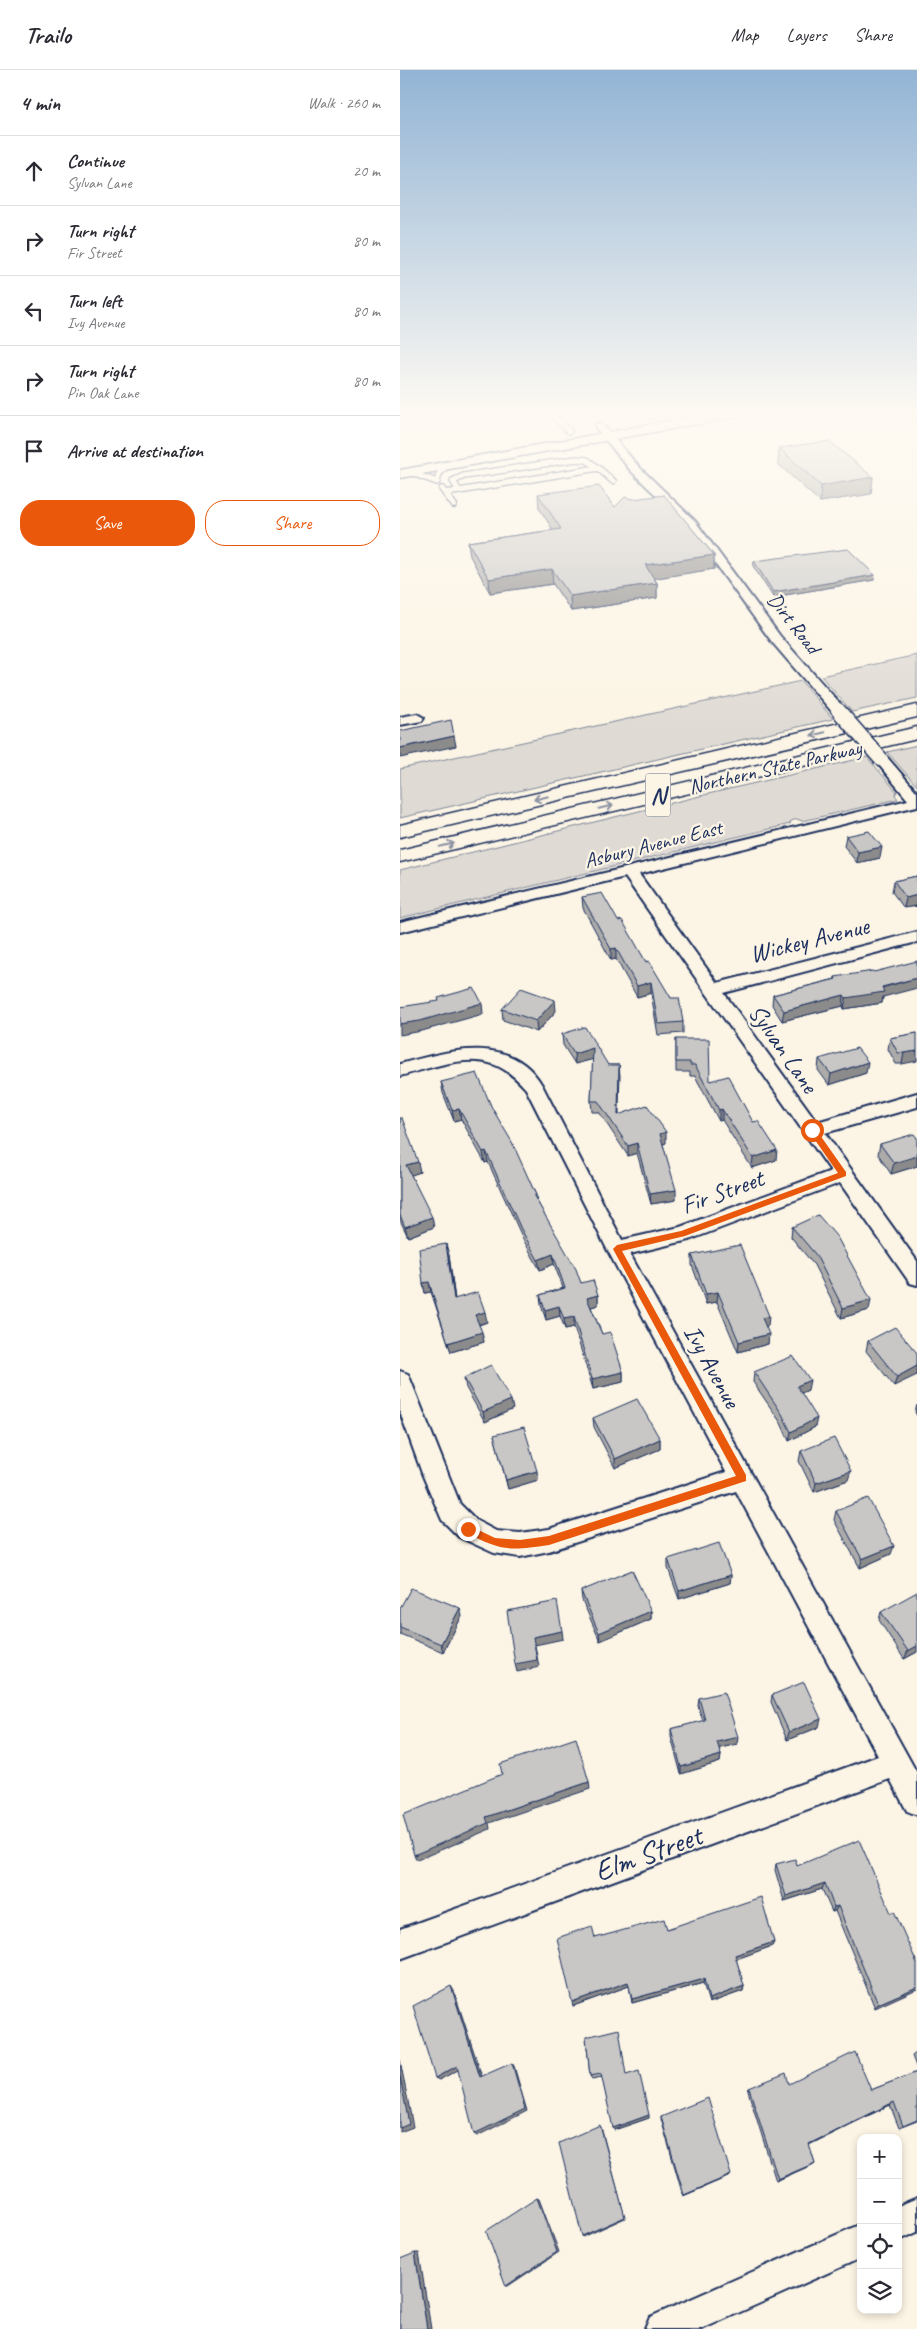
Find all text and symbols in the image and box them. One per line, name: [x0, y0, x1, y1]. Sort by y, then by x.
text: Trailo: [25, 20, 71, 50]
text: Map: [731, 24, 759, 46]
text: Layers: [787, 24, 826, 46]
text: Share: [854, 24, 892, 46]
text: 4 min: [20, 90, 60, 116]
text: Walk · 260 m: [308, 93, 380, 113]
text: Continue: [67, 149, 124, 173]
icon: ahead: [20, 157, 48, 185]
text: 20 m: [353, 161, 380, 181]
text: Sylvan Lane: [67, 173, 132, 193]
text: Turn right: [67, 219, 134, 243]
icon: right: [20, 227, 48, 255]
text: 80 m: [353, 231, 380, 251]
text: Fir Street: [67, 243, 122, 263]
text: Turn left: [67, 289, 122, 313]
icon: left: [20, 297, 48, 325]
text: 80 m: [353, 301, 380, 321]
text: Ivy Avenue: [67, 313, 125, 333]
text: Turn right: [67, 359, 134, 383]
icon: right: [20, 367, 48, 395]
text: 80 m: [353, 371, 380, 391]
text: Pin Oak Lane: [67, 383, 139, 403]
icon: arrive: [20, 437, 48, 465]
text: Arrive at destination: [67, 439, 203, 463]
button: Save: [20, 500, 195, 546]
button: Share: [205, 500, 380, 546]
street label: Dirt Road: [762, 587, 828, 661]
one-way arrow: [811, 730, 827, 739]
street label: Northern State Parkway: [686, 734, 866, 800]
road number: N: [646, 774, 670, 816]
one-way arrow: [533, 794, 549, 803]
one-way arrow: [597, 802, 613, 811]
street label: Asbury Avenue East: [581, 814, 727, 874]
one-way arrow: [439, 840, 455, 849]
street label: Wickey Avenue: [746, 909, 874, 970]
street label: Sylvan Lane: [741, 998, 826, 1101]
route start: [801, 1119, 824, 1142]
street label: Fir Street: [677, 1161, 770, 1222]
street label: Ivy Avenue: [676, 1319, 749, 1415]
route end: [457, 1518, 480, 1541]
street label: Elm Street: [589, 1815, 710, 1890]
map controls: [857, 2134, 902, 2314]
button: +: [857, 2134, 902, 2179]
button: −: [857, 2179, 902, 2224]
button: locate: [857, 2224, 902, 2269]
button: layers: [857, 2269, 902, 2314]

